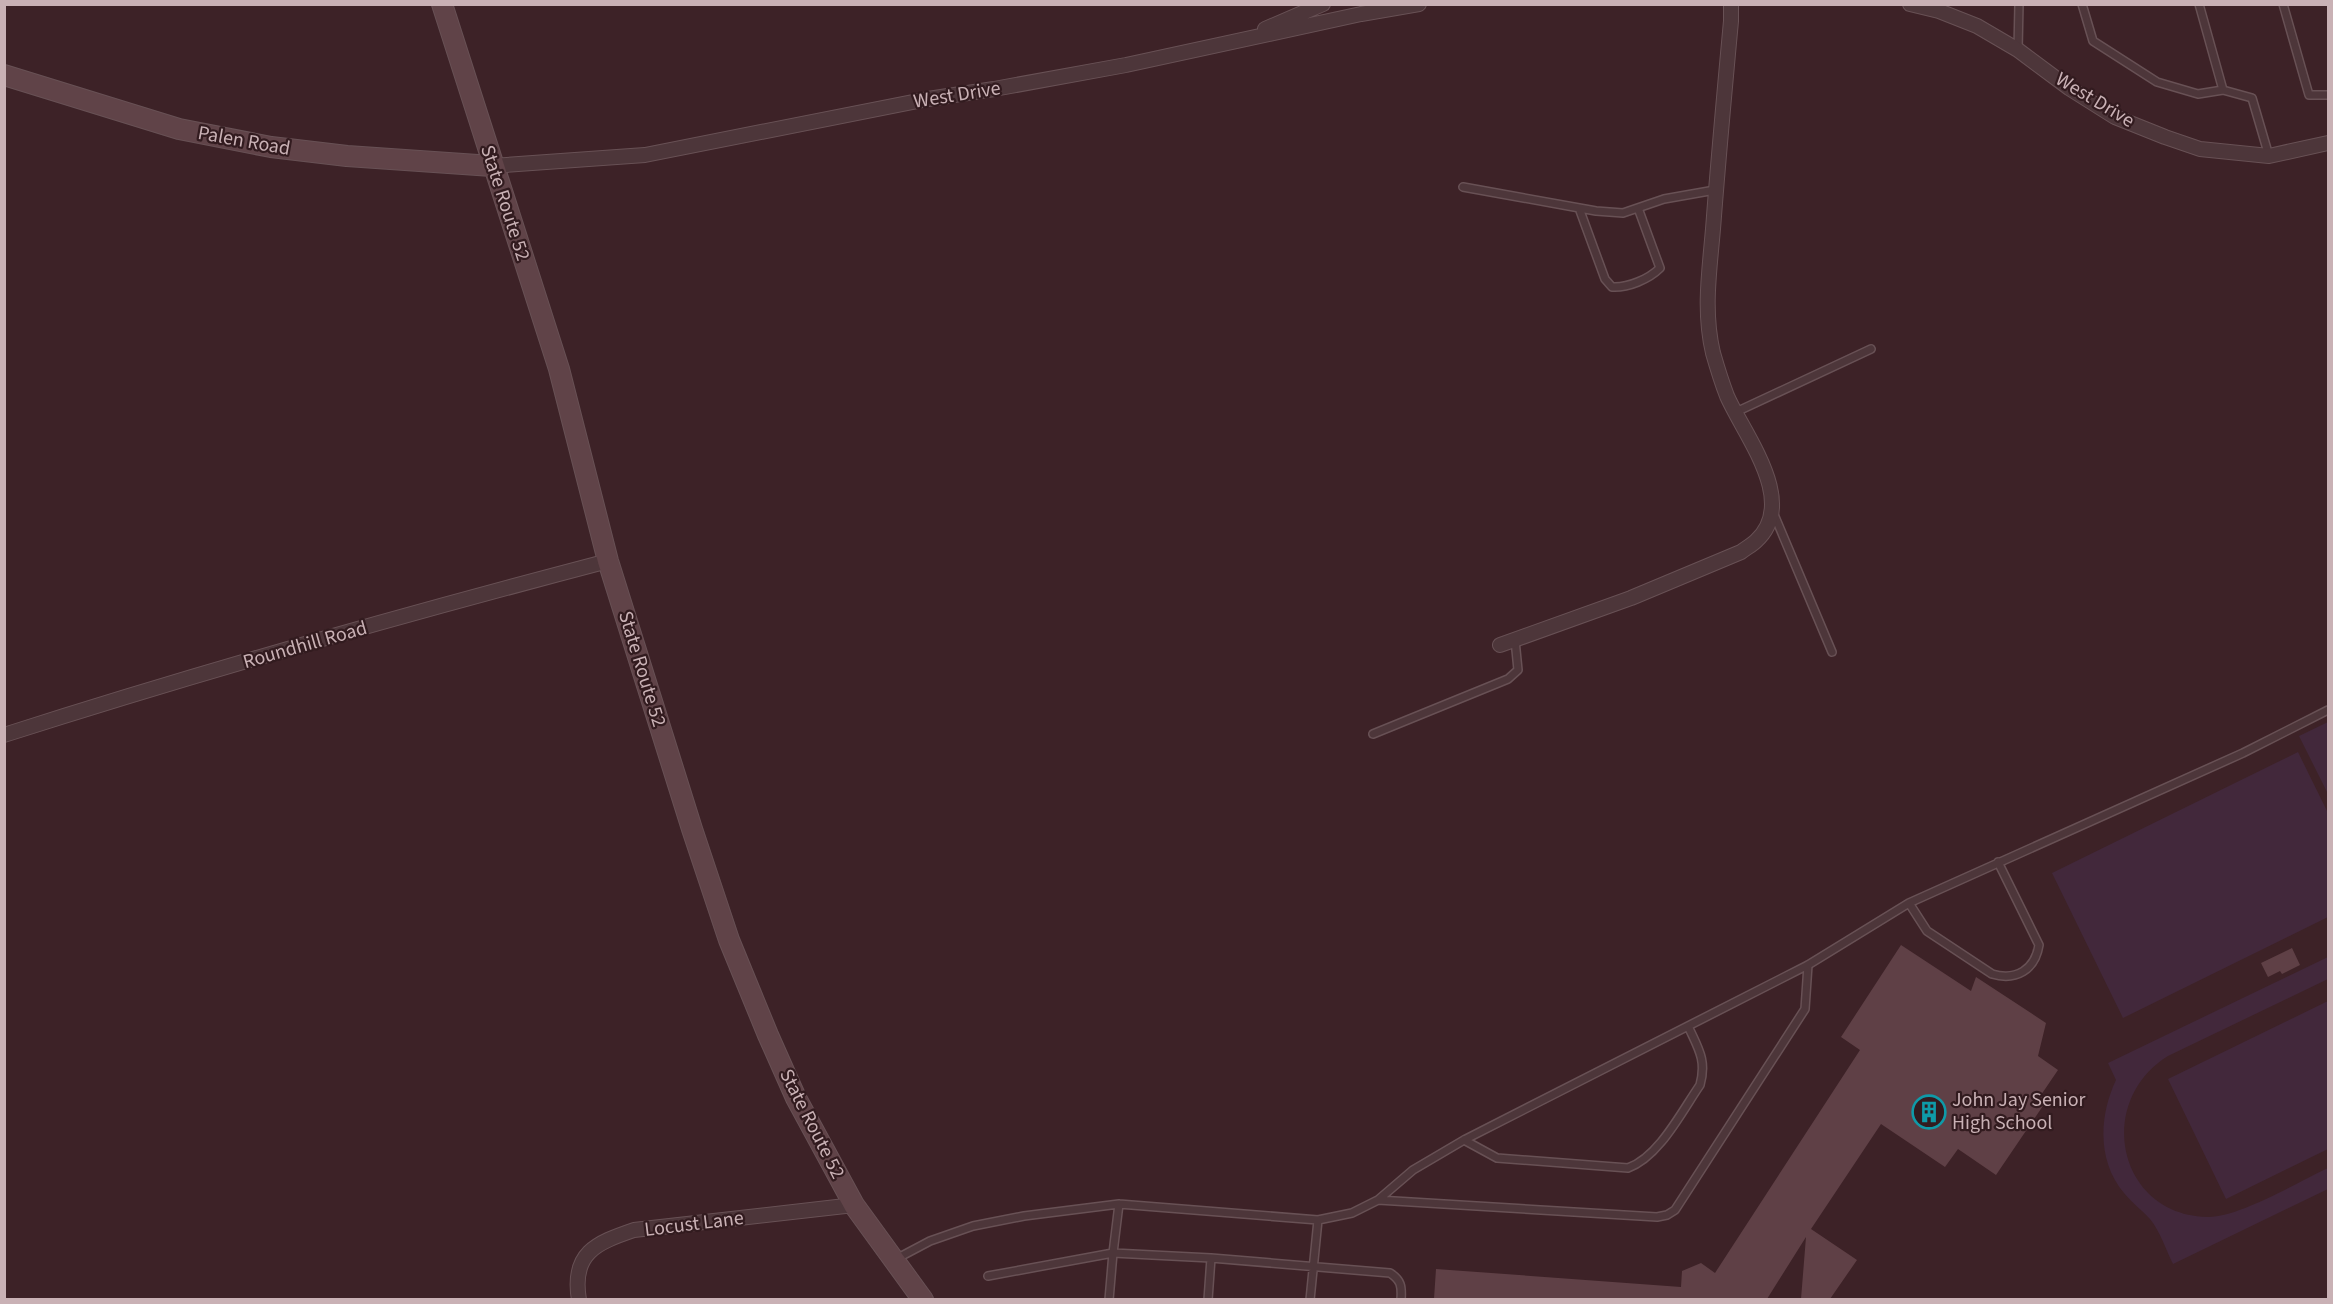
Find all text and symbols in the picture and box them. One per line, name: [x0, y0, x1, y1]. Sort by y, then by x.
street label: West Drive: [2050, 65, 2140, 135]
street label: West Drive: [911, 74, 1003, 116]
street label: Palen Road: [196, 119, 292, 163]
street label: State Route 52: [473, 142, 537, 264]
street label: State Route 52: [611, 608, 673, 730]
street label: Roundhill Road: [240, 614, 370, 676]
street label: State Route 52: [772, 1064, 852, 1184]
place label: John Jay Senior High School: [1952, 1086, 2086, 1137]
building icon: John Jay Senior High School: [1911, 1094, 1947, 1130]
street label: Locust Lane: [643, 1204, 745, 1244]

